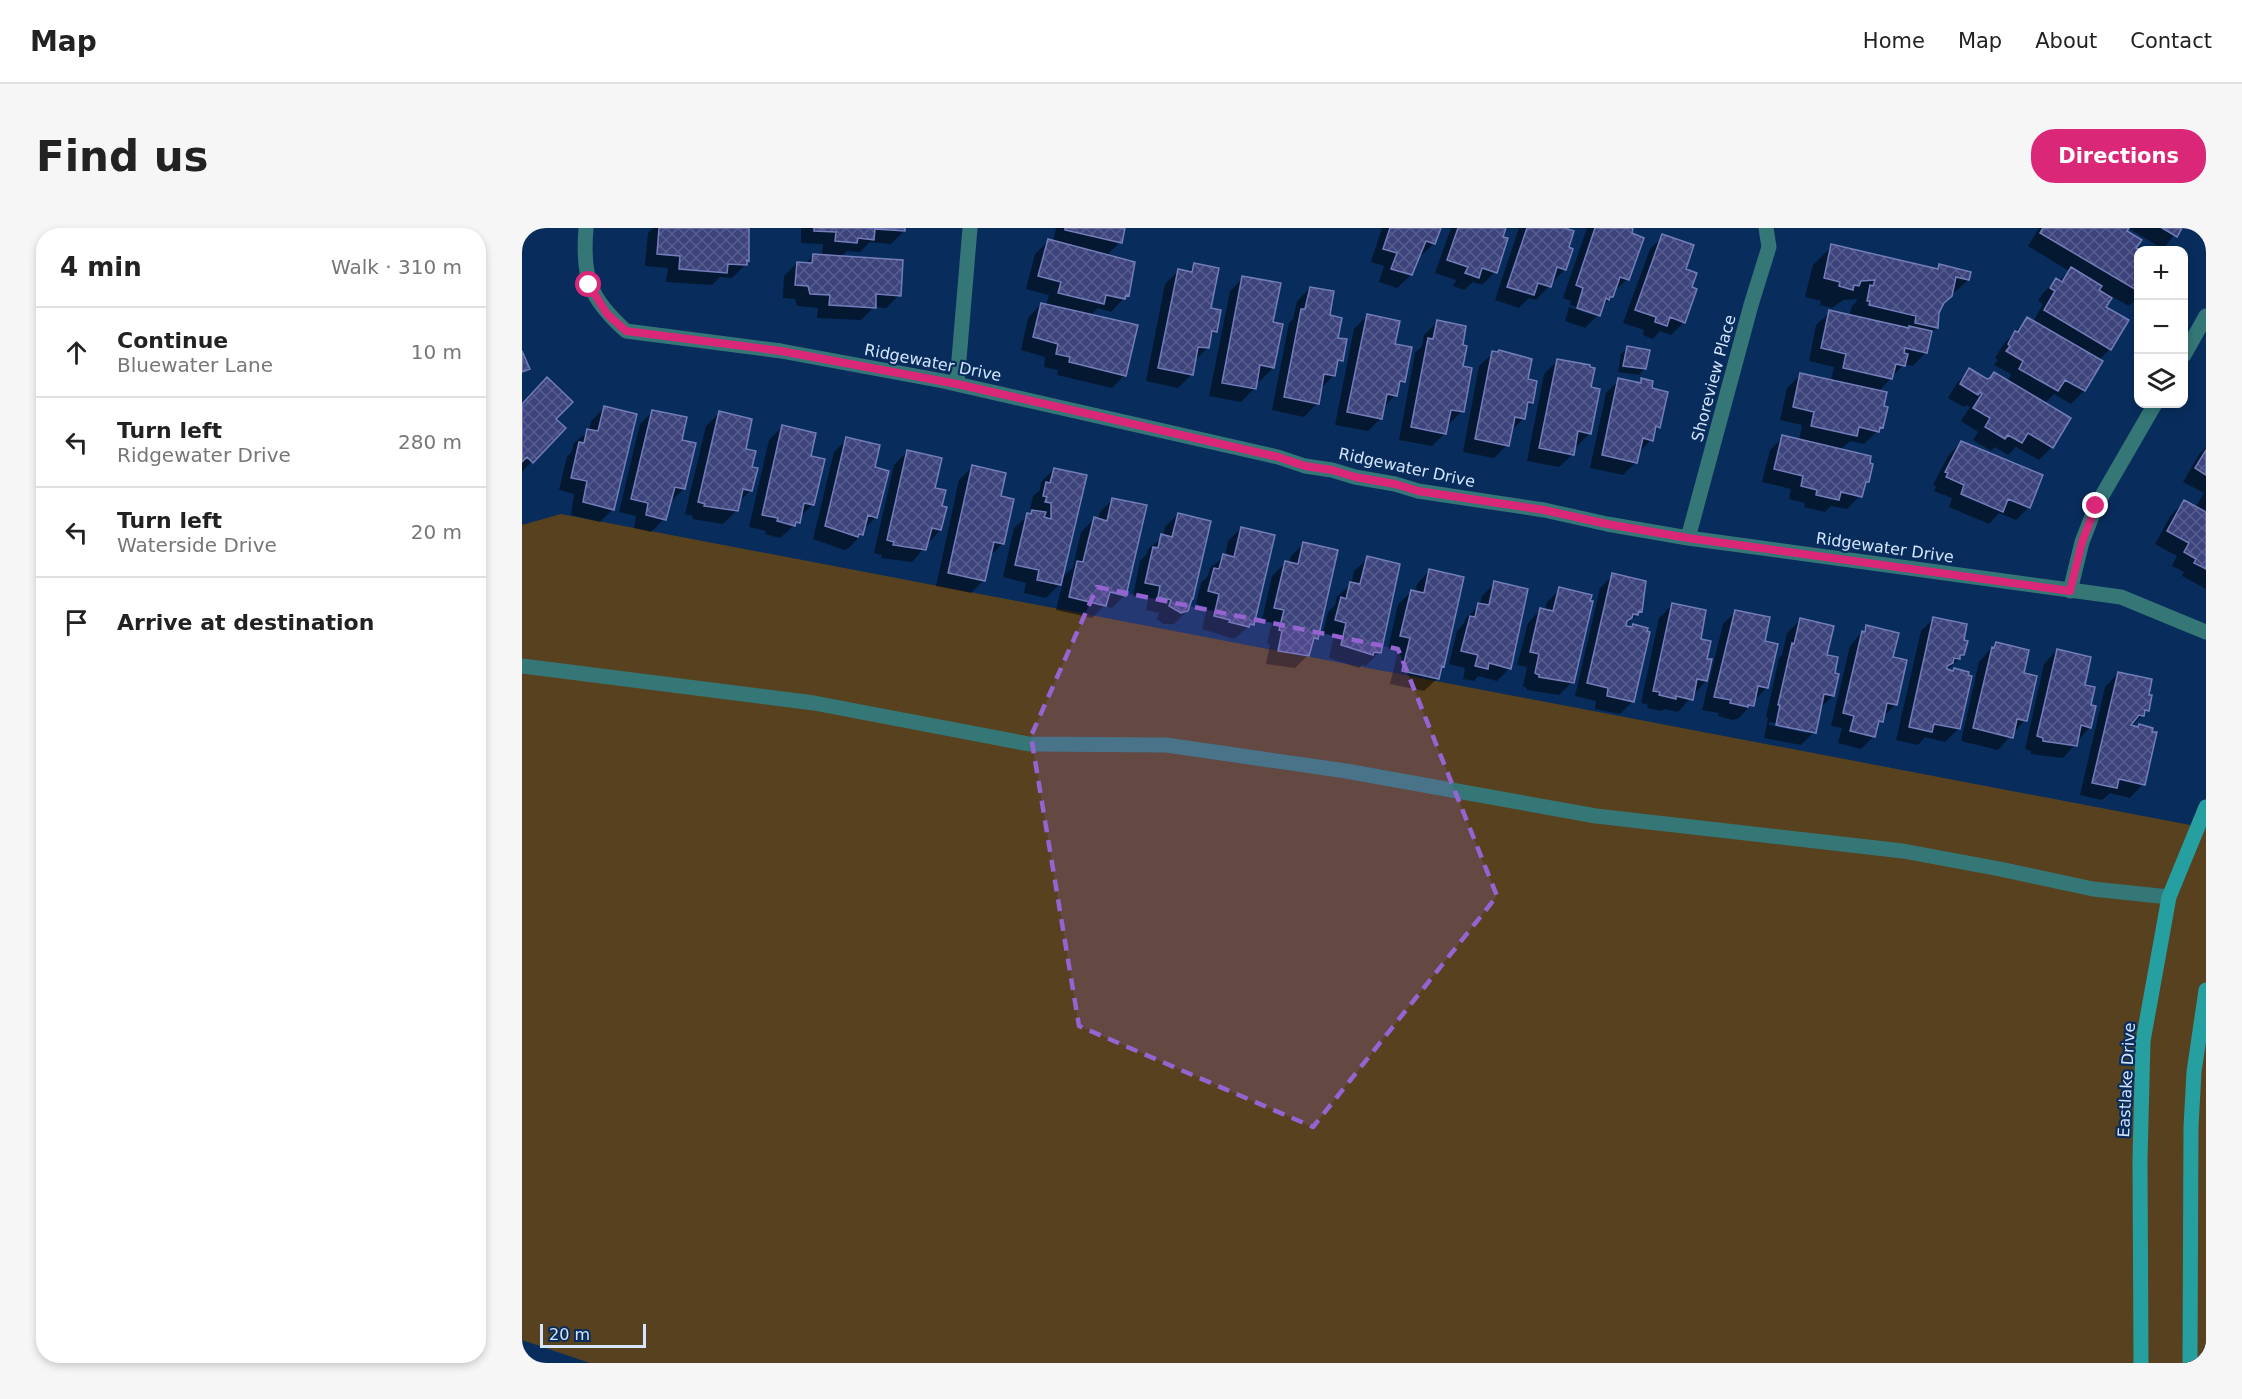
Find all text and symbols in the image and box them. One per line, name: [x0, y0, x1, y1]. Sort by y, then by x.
text: Map: [30, 25, 97, 58]
text: Home: [1863, 29, 1925, 53]
text: Map: [1958, 29, 2002, 53]
text: About: [2035, 29, 2097, 53]
text: Contact: [2130, 29, 2212, 53]
button: Directions: [2031, 129, 2206, 183]
text: Find us: [36, 132, 209, 181]
map controls: [2134, 246, 2188, 408]
button: +: [2134, 246, 2188, 300]
text: 4 min: [60, 252, 142, 282]
text: Walk · 310 m: [331, 255, 462, 279]
route start: [575, 271, 601, 297]
button: −: [2134, 300, 2188, 354]
street label: Shoreview Place: [1687, 313, 1740, 444]
text: Continue: [117, 328, 228, 353]
icon: ahead: [60, 336, 93, 369]
text: 10 m: [411, 340, 462, 364]
street label: Ridgewater Drive: [863, 340, 1003, 385]
text: Bluewater Lane: [117, 353, 273, 377]
button: layers: [2134, 354, 2188, 408]
text: Turn left: [117, 418, 222, 443]
icon: left: [60, 426, 93, 459]
text: 280 m: [398, 430, 462, 454]
text: Ridgewater Drive: [117, 443, 291, 467]
street label: Ridgewater Drive: [1337, 444, 1477, 491]
route end: [2082, 492, 2108, 518]
text: Turn left: [117, 508, 222, 533]
icon: left: [60, 516, 93, 549]
text: 20 m: [411, 520, 462, 544]
street label: Ridgewater Drive: [1815, 528, 1955, 567]
text: Waterside Drive: [117, 533, 277, 557]
icon: arrive: [60, 606, 93, 639]
text: Arrive at destination: [117, 610, 374, 635]
street label: Eastlake Drive: [2114, 1022, 2139, 1138]
scale bar: [540, 1321, 646, 1348]
text: 20 m: [549, 1325, 590, 1344]

